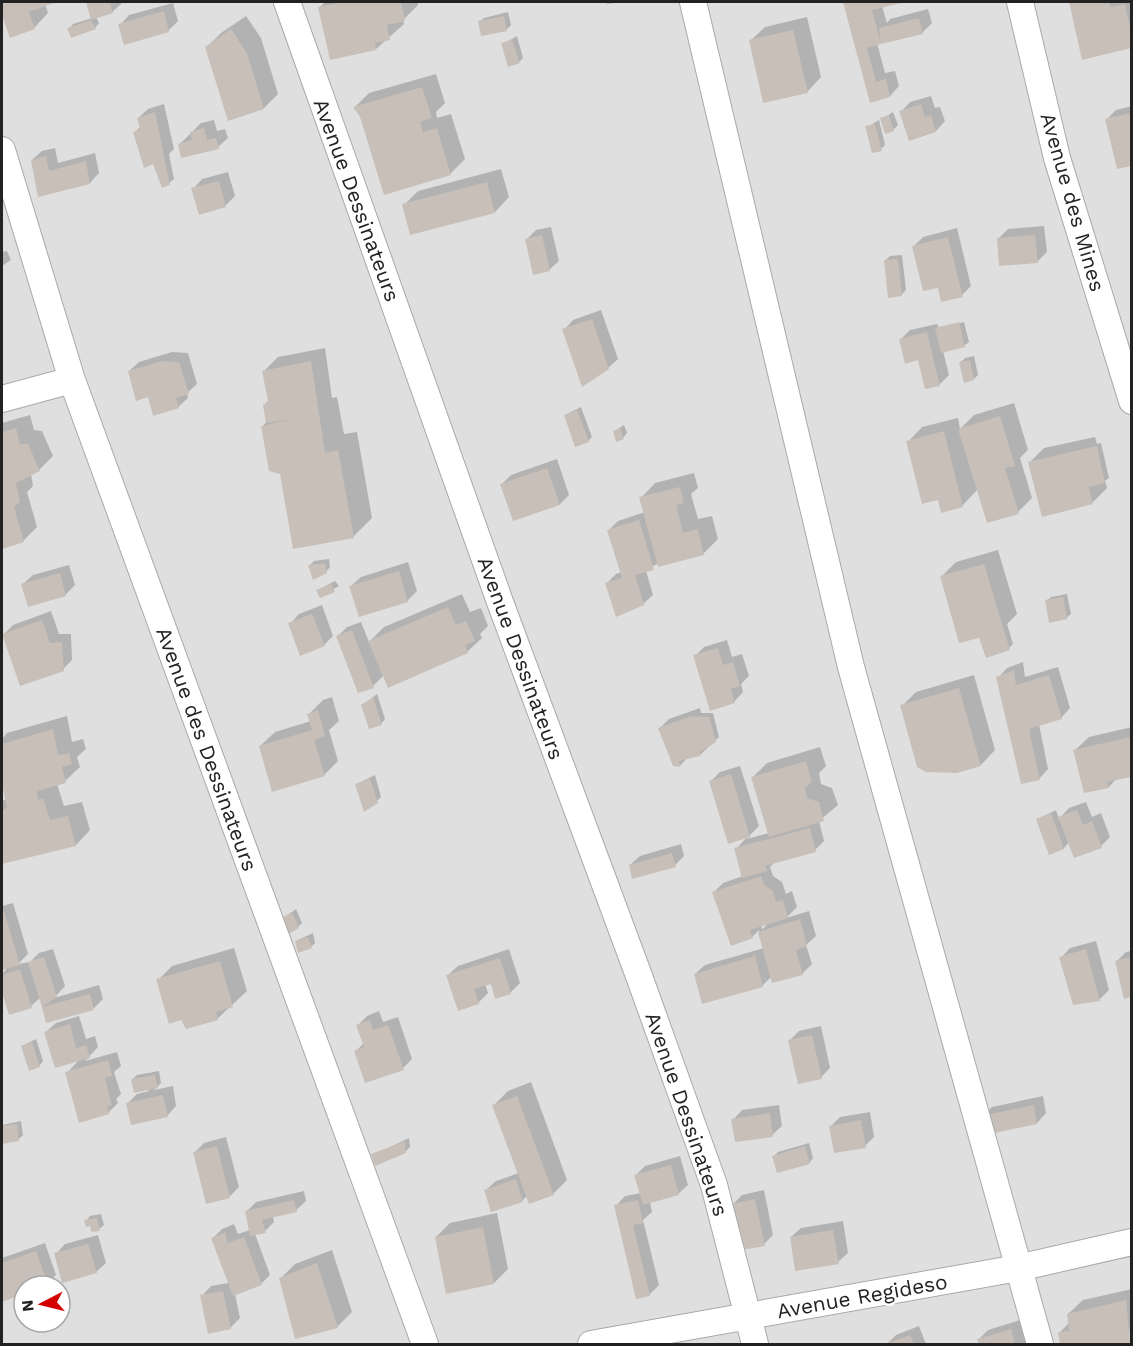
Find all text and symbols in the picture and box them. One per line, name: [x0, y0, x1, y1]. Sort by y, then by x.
street label: Avenue Dessinateurs: [309, 95, 405, 305]
street label: Avenue des Mines: [1036, 110, 1110, 294]
street label: Avenue Dessinateurs: [473, 553, 569, 763]
street label: Avenue des Dessinateurs: [151, 624, 263, 874]
street label: Avenue Dessinateurs: [640, 1009, 734, 1219]
street label: Avenue Regideso: [775, 1269, 949, 1323]
north arrow: [12, 1274, 72, 1334]
text: N: [17, 1299, 38, 1313]

